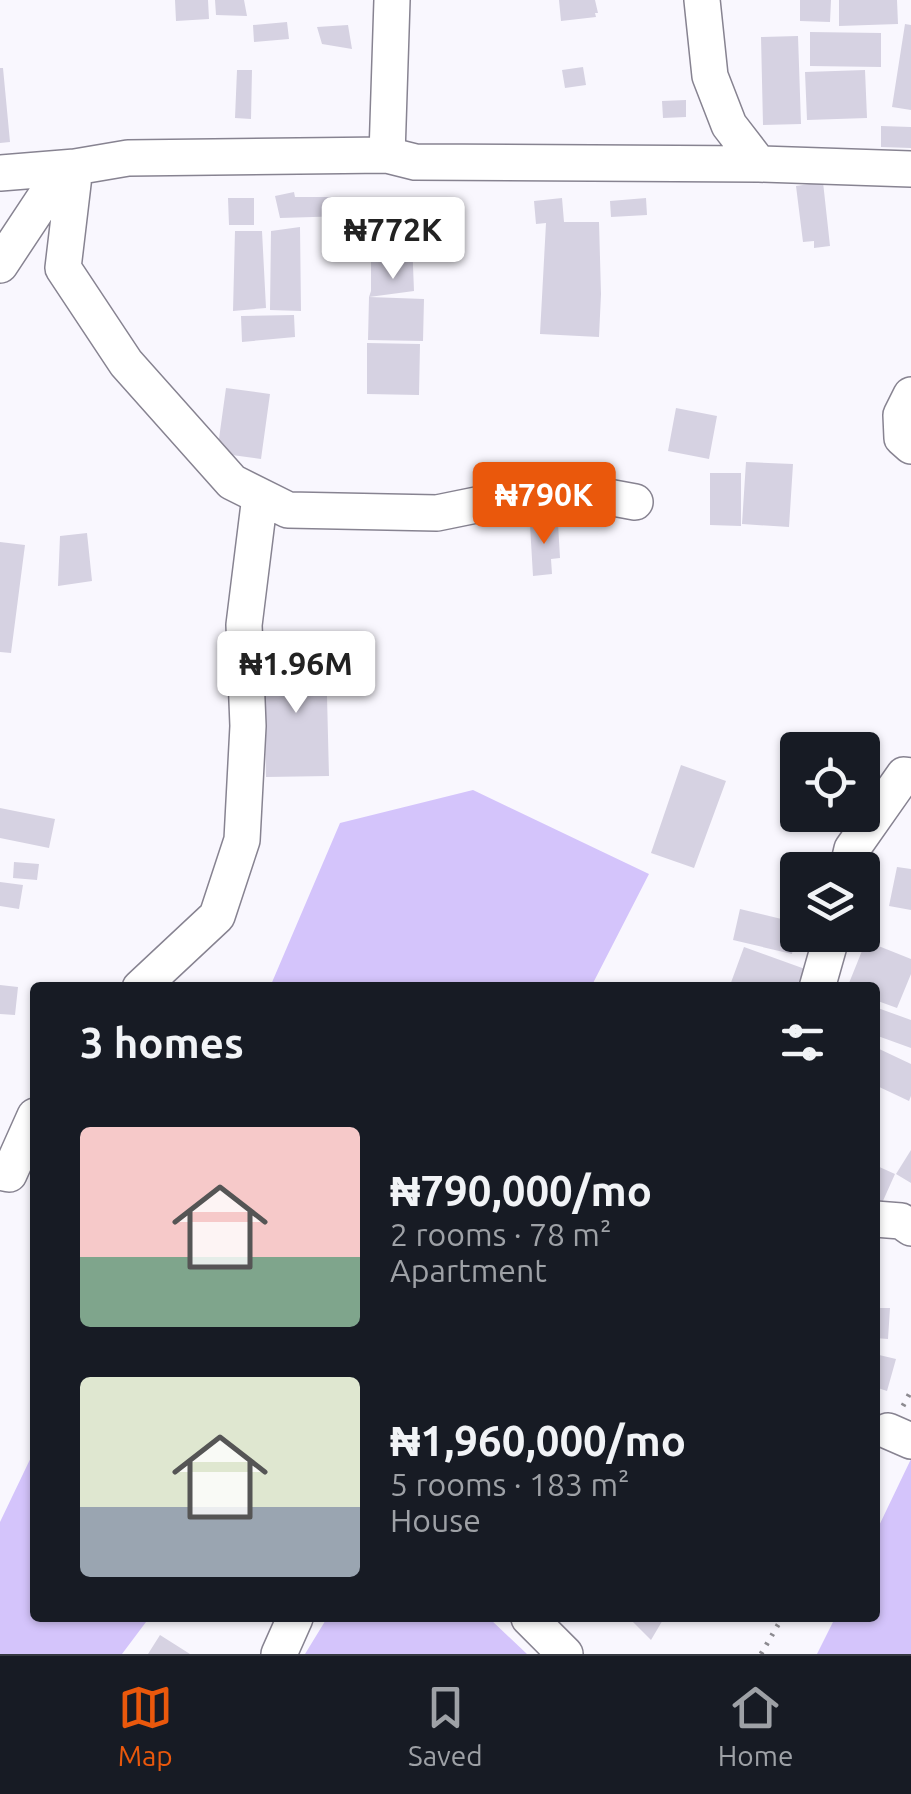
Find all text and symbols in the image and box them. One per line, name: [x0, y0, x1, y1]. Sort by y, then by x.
pin: ₦772K: [323, 197, 463, 282]
text: ₦772K: [344, 211, 442, 247]
pin: ₦790K: [474, 462, 614, 547]
text: ₦790K: [495, 476, 593, 512]
pin: ₦1.96M: [215, 631, 377, 716]
text: ₦1.96M: [239, 645, 353, 681]
map controls: [780, 732, 880, 952]
button: locate: [780, 732, 880, 832]
button: layers: [780, 852, 880, 952]
icon: filters: [775, 1015, 830, 1070]
text: 3 homes: [80, 1019, 244, 1066]
icon: home: [160, 1167, 280, 1287]
text: ₦790,000/mo: [390, 1167, 652, 1214]
text: 2 rooms · 78 m²: [390, 1216, 611, 1252]
text: Apartment: [390, 1252, 547, 1288]
icon: home: [160, 1417, 280, 1537]
text: ₦1,960,000/mo: [390, 1417, 686, 1464]
text: 5 rooms · 183 m²: [390, 1466, 630, 1502]
text: House: [390, 1502, 481, 1538]
tab: Map: [118, 1680, 173, 1771]
tab: Saved: [408, 1680, 483, 1771]
tab: Home: [718, 1680, 793, 1771]

